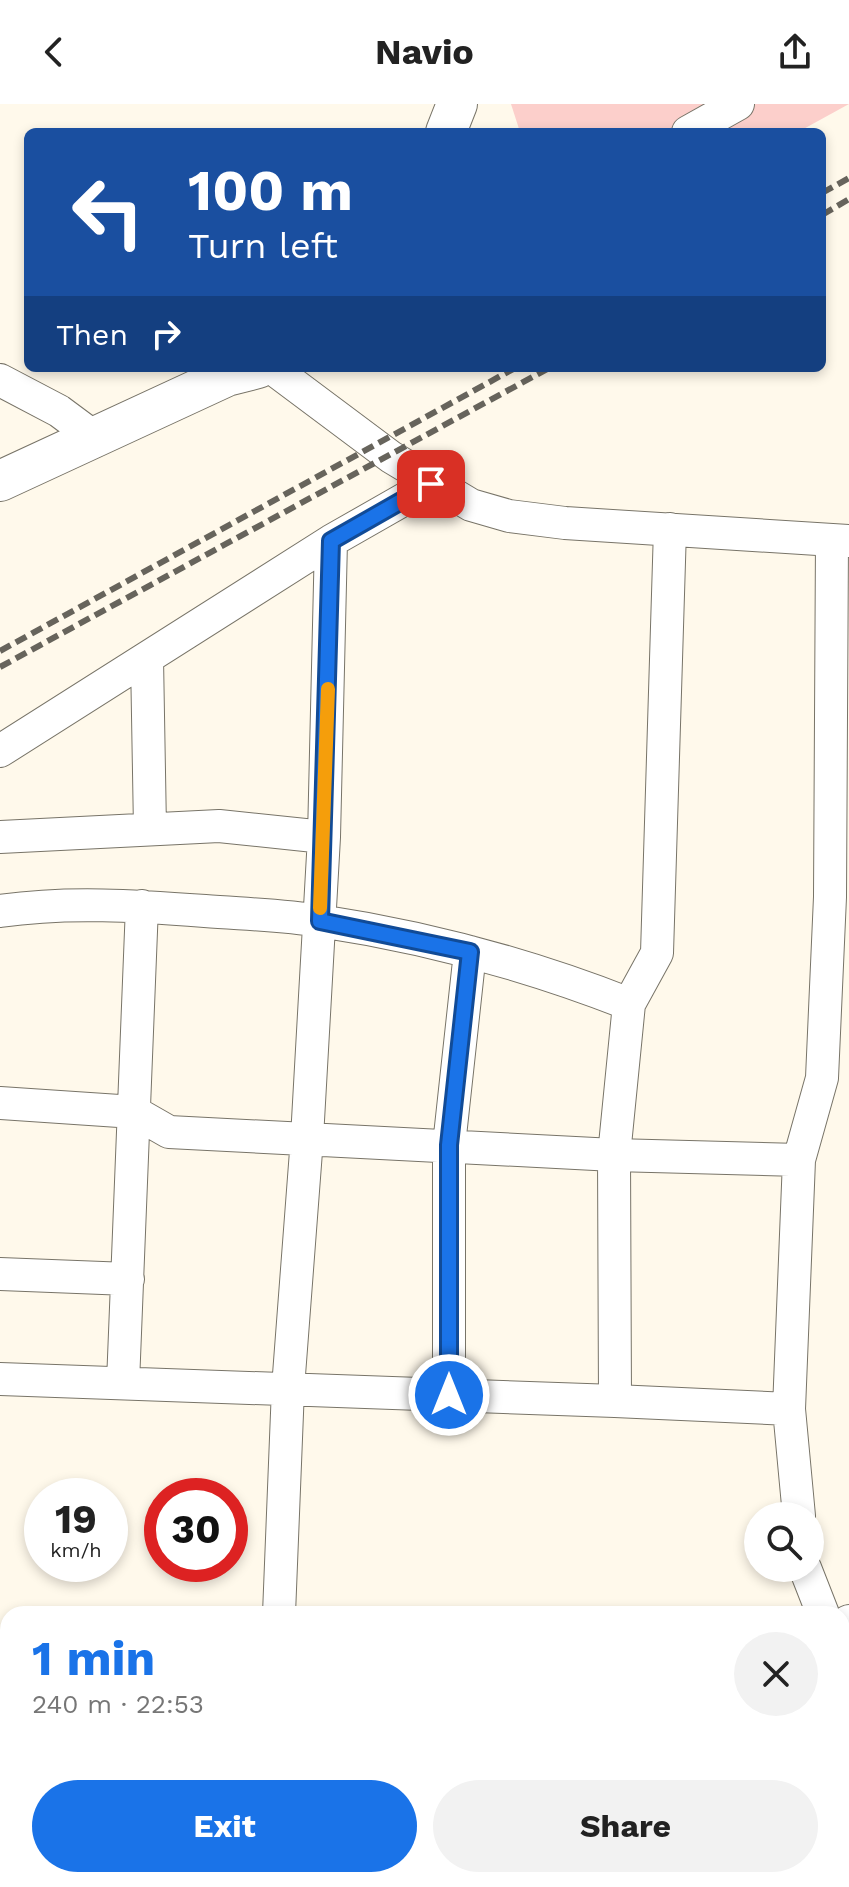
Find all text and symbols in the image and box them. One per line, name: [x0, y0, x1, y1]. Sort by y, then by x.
icon: back: [32, 30, 76, 74]
icon: share: [773, 30, 817, 74]
text: Navio: [375, 31, 474, 73]
text: 100 m: [188, 158, 353, 224]
icon: left: [56, 160, 160, 264]
text: Turn left: [188, 225, 338, 267]
icon: right: [144, 312, 188, 356]
text: Then: [56, 317, 128, 352]
pin: [397, 450, 465, 518]
icon: arrive: [409, 462, 453, 506]
position arrow: [407, 1353, 491, 1437]
speed limit sign: 30: [144, 1478, 248, 1582]
text: 19: [55, 1496, 97, 1543]
map controls: [744, 1502, 824, 1582]
button: search: [744, 1502, 824, 1582]
text: km/h: [50, 1538, 102, 1562]
text: 1 min: [32, 1630, 155, 1687]
button: close: [734, 1632, 818, 1716]
text: 240 m · 22:53: [32, 1689, 204, 1719]
button: Exit: [32, 1780, 417, 1872]
button: Share: [433, 1780, 818, 1872]

